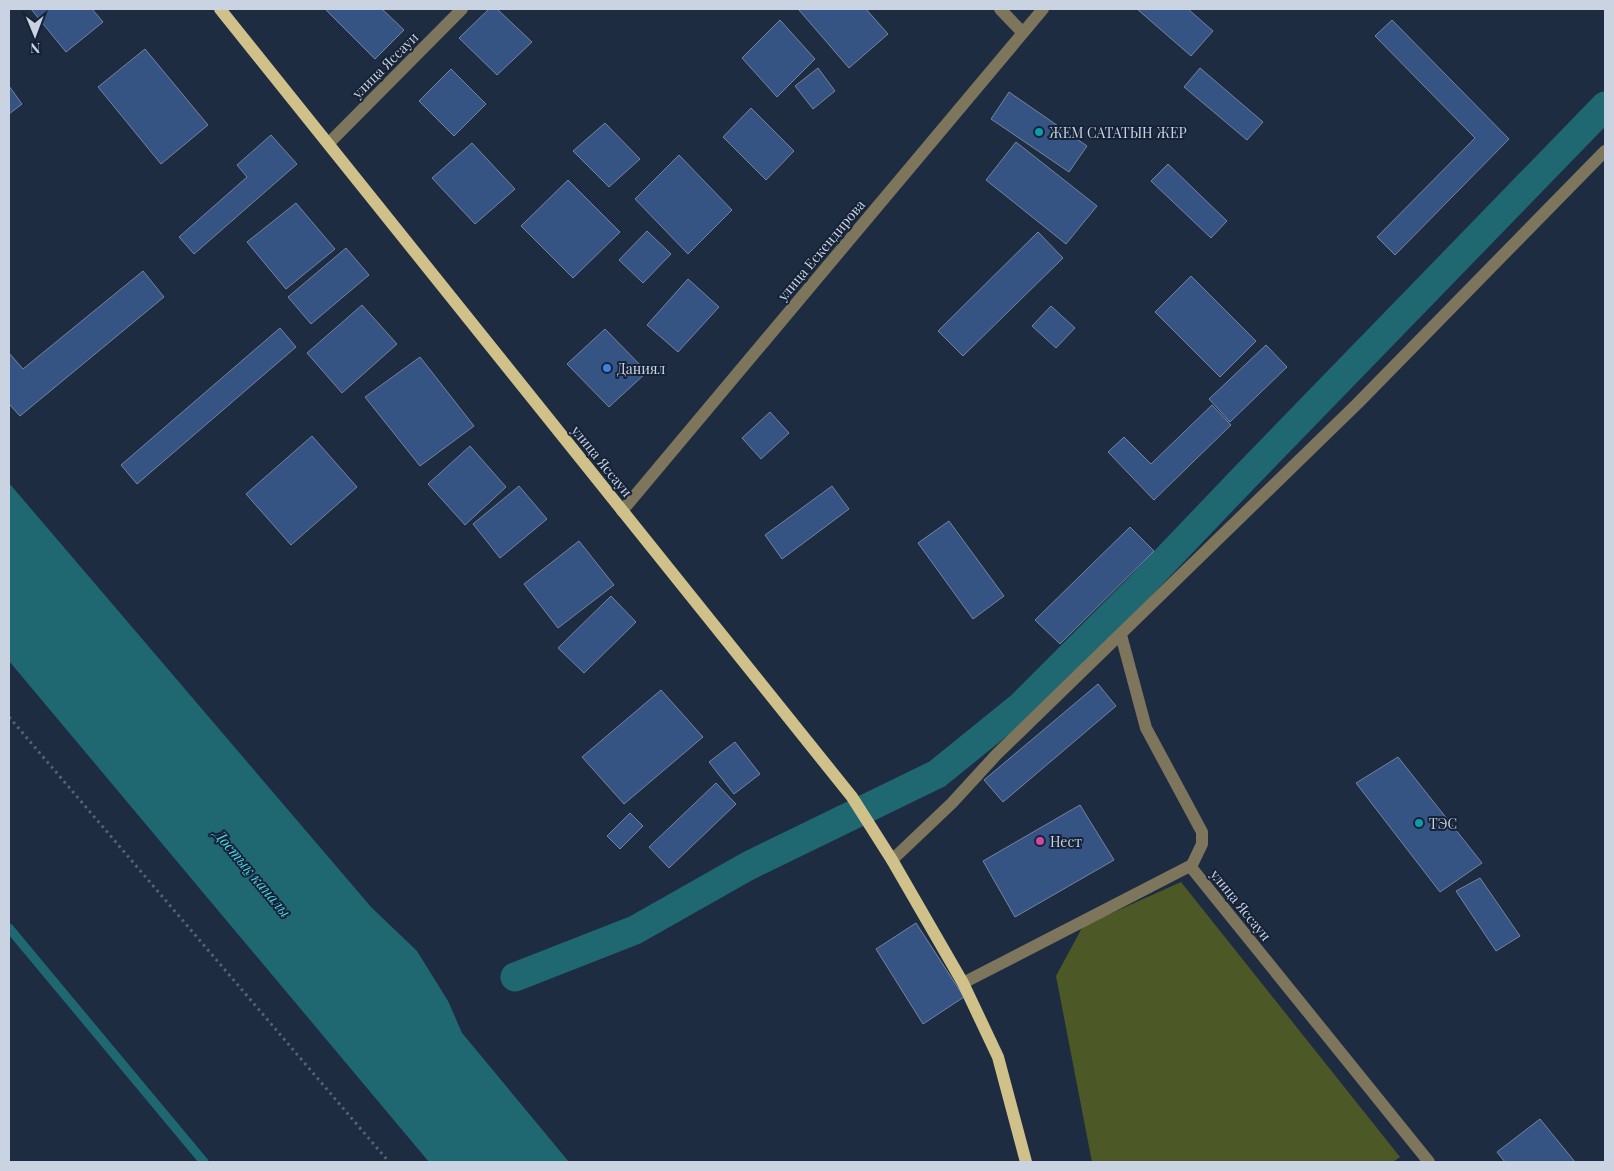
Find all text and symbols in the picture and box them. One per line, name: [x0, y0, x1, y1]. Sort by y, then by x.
north arrow: [10, 10, 60, 60]
street label: улица Яссауи: [347, 28, 422, 103]
text: N: [30, 39, 40, 58]
place label: ЖЕМ САТАТЫН ЖЕР: [1049, 123, 1187, 142]
marker: ЖЕМ САТАТЫН ЖЕР: [1033, 126, 1045, 138]
street label: улица Ескендирова: [772, 195, 869, 305]
place label: Даниял: [617, 359, 666, 378]
marker: Даниял: [601, 362, 613, 374]
street label: улица Яссауи: [567, 421, 637, 501]
place label: ТЭС: [1429, 814, 1457, 833]
marker: ТЭС: [1413, 817, 1425, 829]
water label: Достық каналы: [208, 822, 296, 921]
place label: Нест: [1050, 832, 1082, 851]
marker: Нест: [1034, 835, 1046, 847]
street label: улица Яссауи: [1206, 865, 1276, 945]

